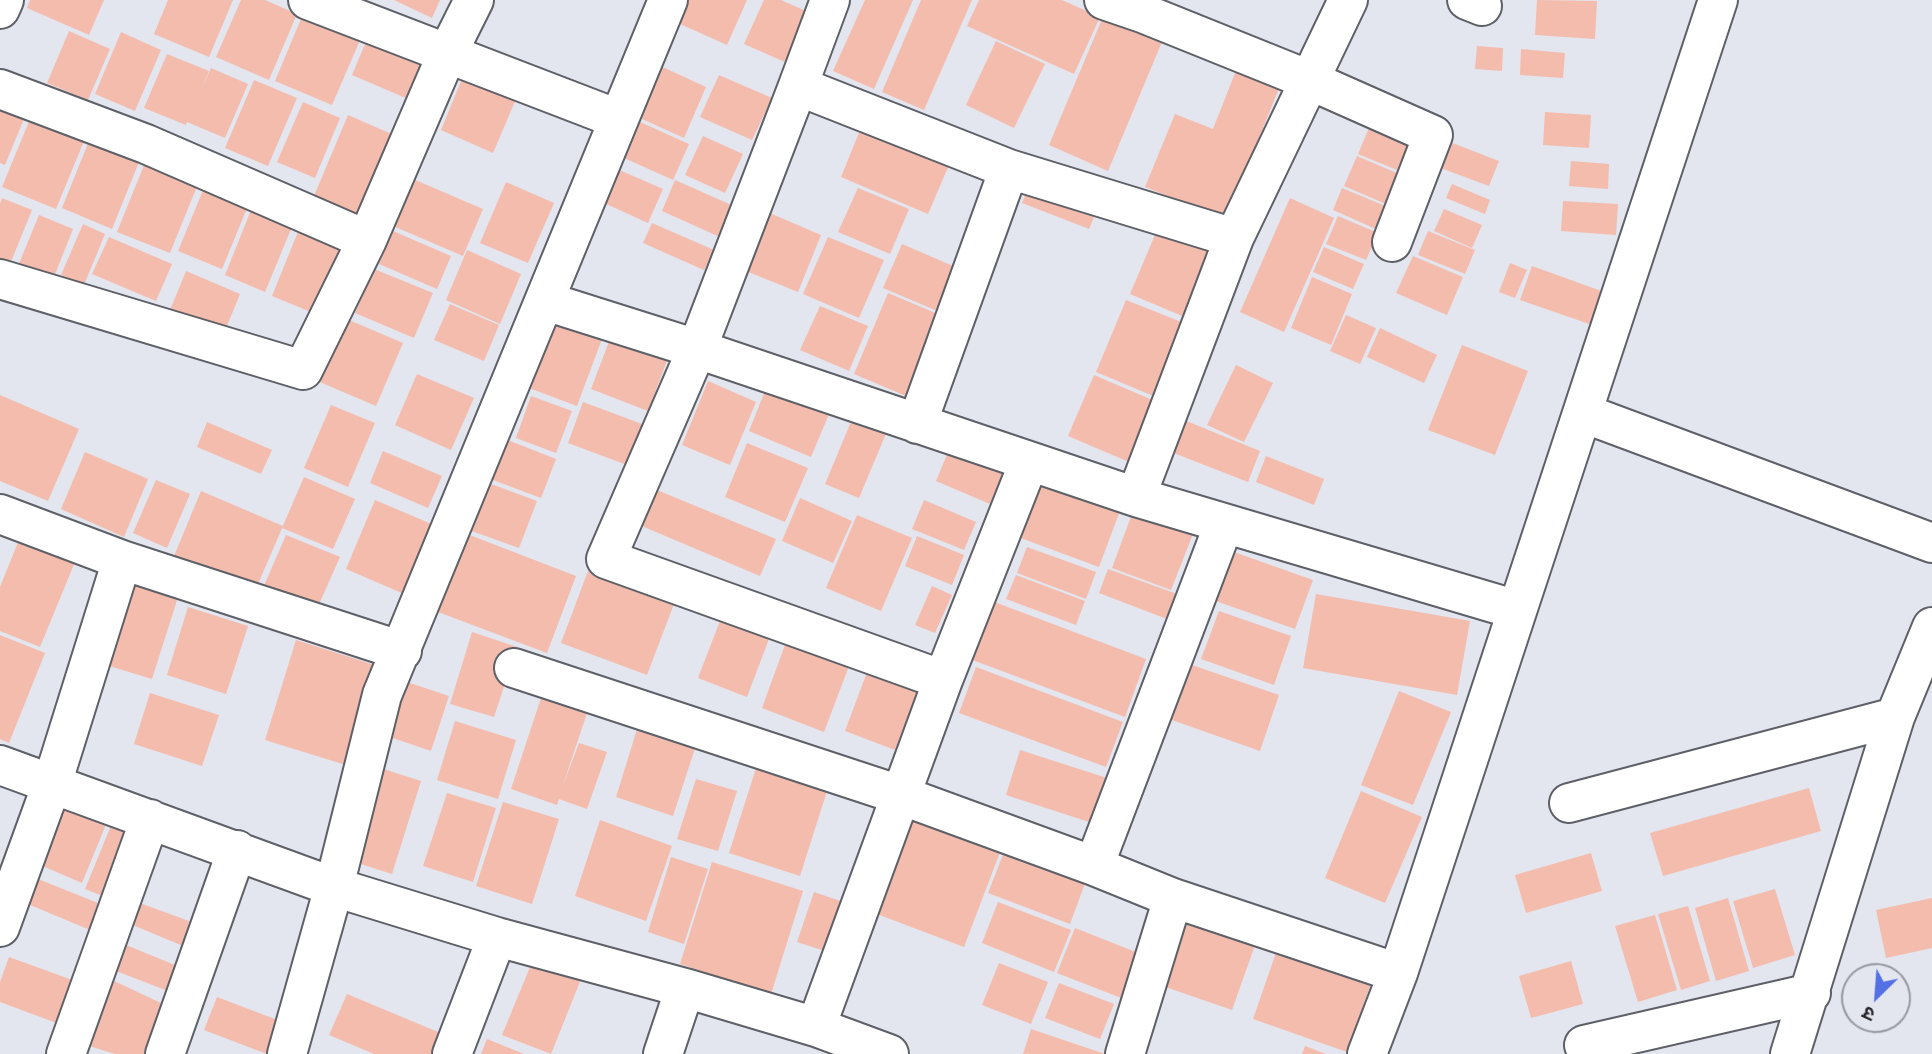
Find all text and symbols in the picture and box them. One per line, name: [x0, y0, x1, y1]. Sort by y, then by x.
north arrow: [1841, 963, 1911, 1033]
text: उ: [1857, 1001, 1879, 1029]

